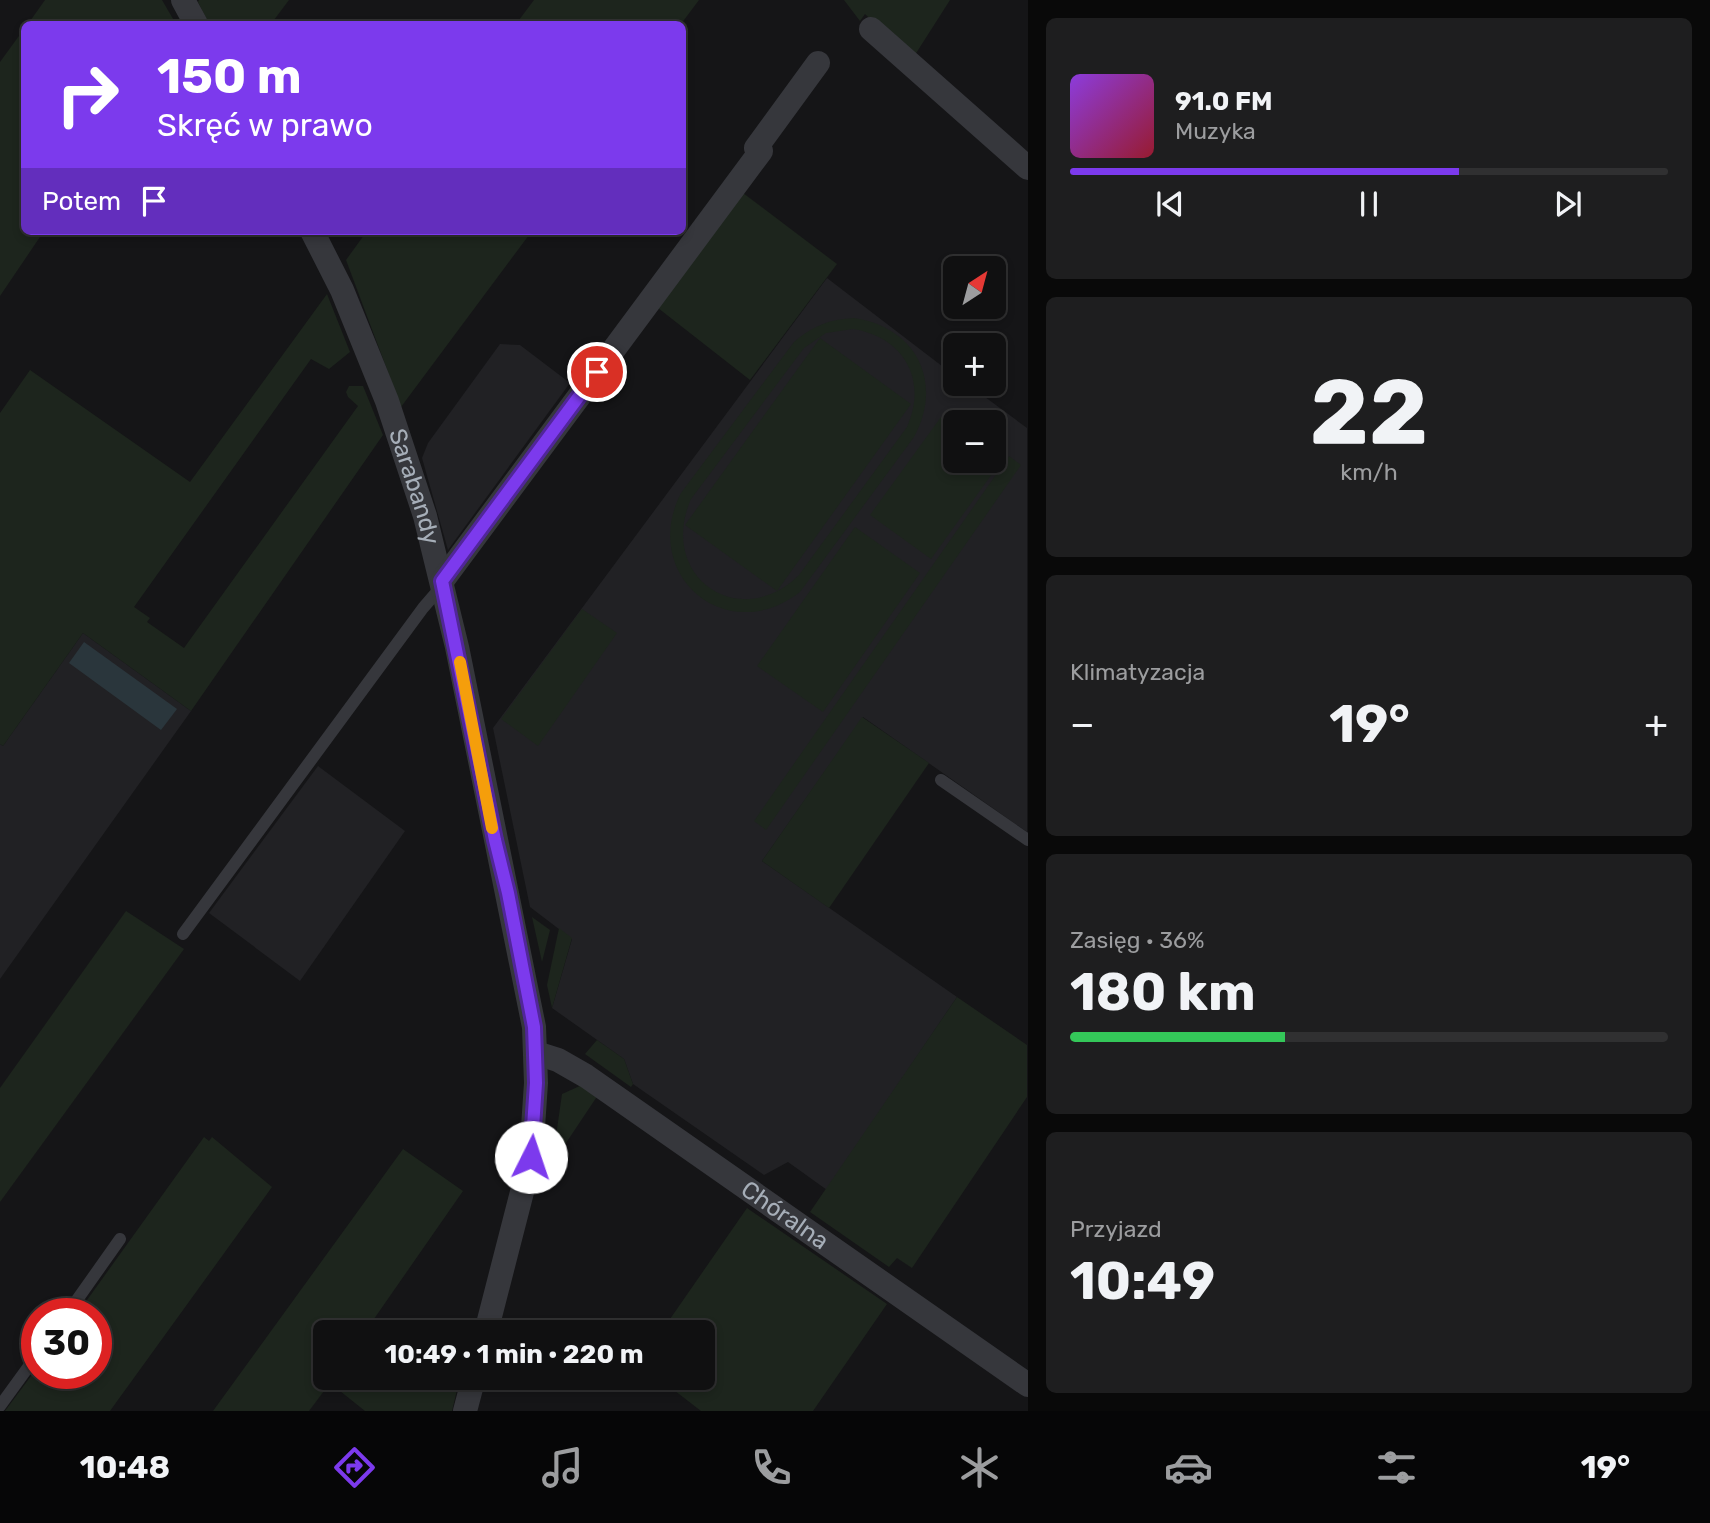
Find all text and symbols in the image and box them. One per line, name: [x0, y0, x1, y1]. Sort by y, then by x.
text: 150 m: [157, 47, 302, 105]
icon: right: [42, 49, 133, 140]
text: 91.0 FM: [1175, 86, 1273, 117]
text: Skręć w prawo: [157, 106, 373, 144]
text: Muzyka: [1175, 117, 1256, 145]
icon: arrive: [135, 182, 173, 220]
icon: previous: [1151, 185, 1189, 223]
icon: pause: [1350, 185, 1388, 223]
icon: next: [1549, 185, 1587, 223]
text: Potem: [42, 186, 121, 217]
north arrow: [943, 256, 1006, 318]
map controls: [943, 256, 1006, 473]
button: +: [943, 333, 1006, 396]
pin: [567, 342, 627, 402]
icon: arrive: [578, 353, 616, 391]
text: 22: [1310, 358, 1428, 466]
button: −: [943, 410, 1006, 473]
street label: Sarabandy: [383, 425, 445, 547]
text: km/h: [1340, 458, 1398, 486]
text: Klimatyzacja: [1070, 658, 1205, 686]
text: 19°: [1329, 693, 1410, 755]
text: −: [1070, 701, 1095, 747]
text: +: [1644, 701, 1668, 747]
text: Zasięg · 36%: [1070, 926, 1204, 954]
text: 180 km: [1070, 961, 1256, 1023]
position arrow: [494, 1120, 568, 1194]
street label: Chóralna: [736, 1175, 834, 1255]
text: Przyjazd: [1070, 1215, 1162, 1243]
text: 10:49: [1070, 1250, 1215, 1312]
speed limit sign: 30: [21, 1298, 112, 1389]
text: 10:49 · 1 min · 220 m: [384, 1339, 644, 1370]
icon: directions: [330, 1443, 379, 1492]
icon: music: [538, 1443, 587, 1492]
icon: phone: [747, 1443, 796, 1492]
icon: climate: [955, 1443, 1004, 1492]
icon: car: [1164, 1443, 1213, 1492]
icon: filters: [1372, 1443, 1421, 1492]
text: 10:48: [80, 1448, 170, 1486]
text: 19°: [1581, 1448, 1630, 1486]

